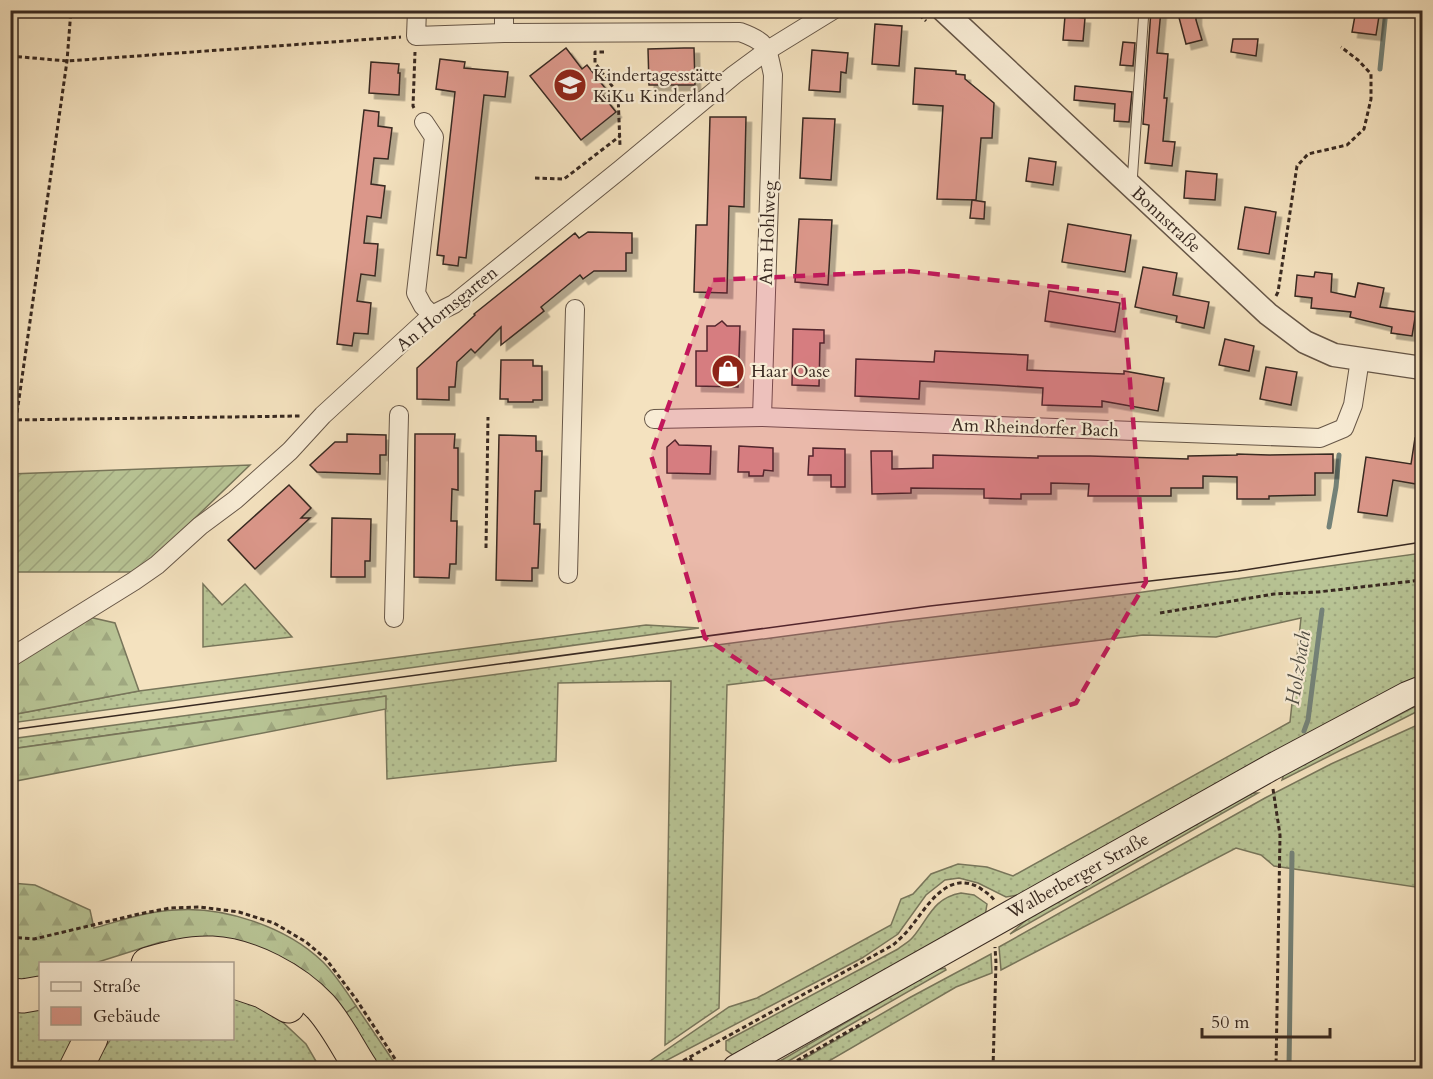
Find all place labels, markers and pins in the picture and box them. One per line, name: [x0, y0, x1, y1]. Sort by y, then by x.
place label: Kindertagesstätte KiKu Kinderland: [593, 63, 725, 109]
school or university icon: Kindertagesstätte KiKu Kinderland: [552, 67, 588, 103]
shop icon: Haar Oase: [710, 353, 746, 389]
place label: Haar Oase: [751, 359, 831, 384]

